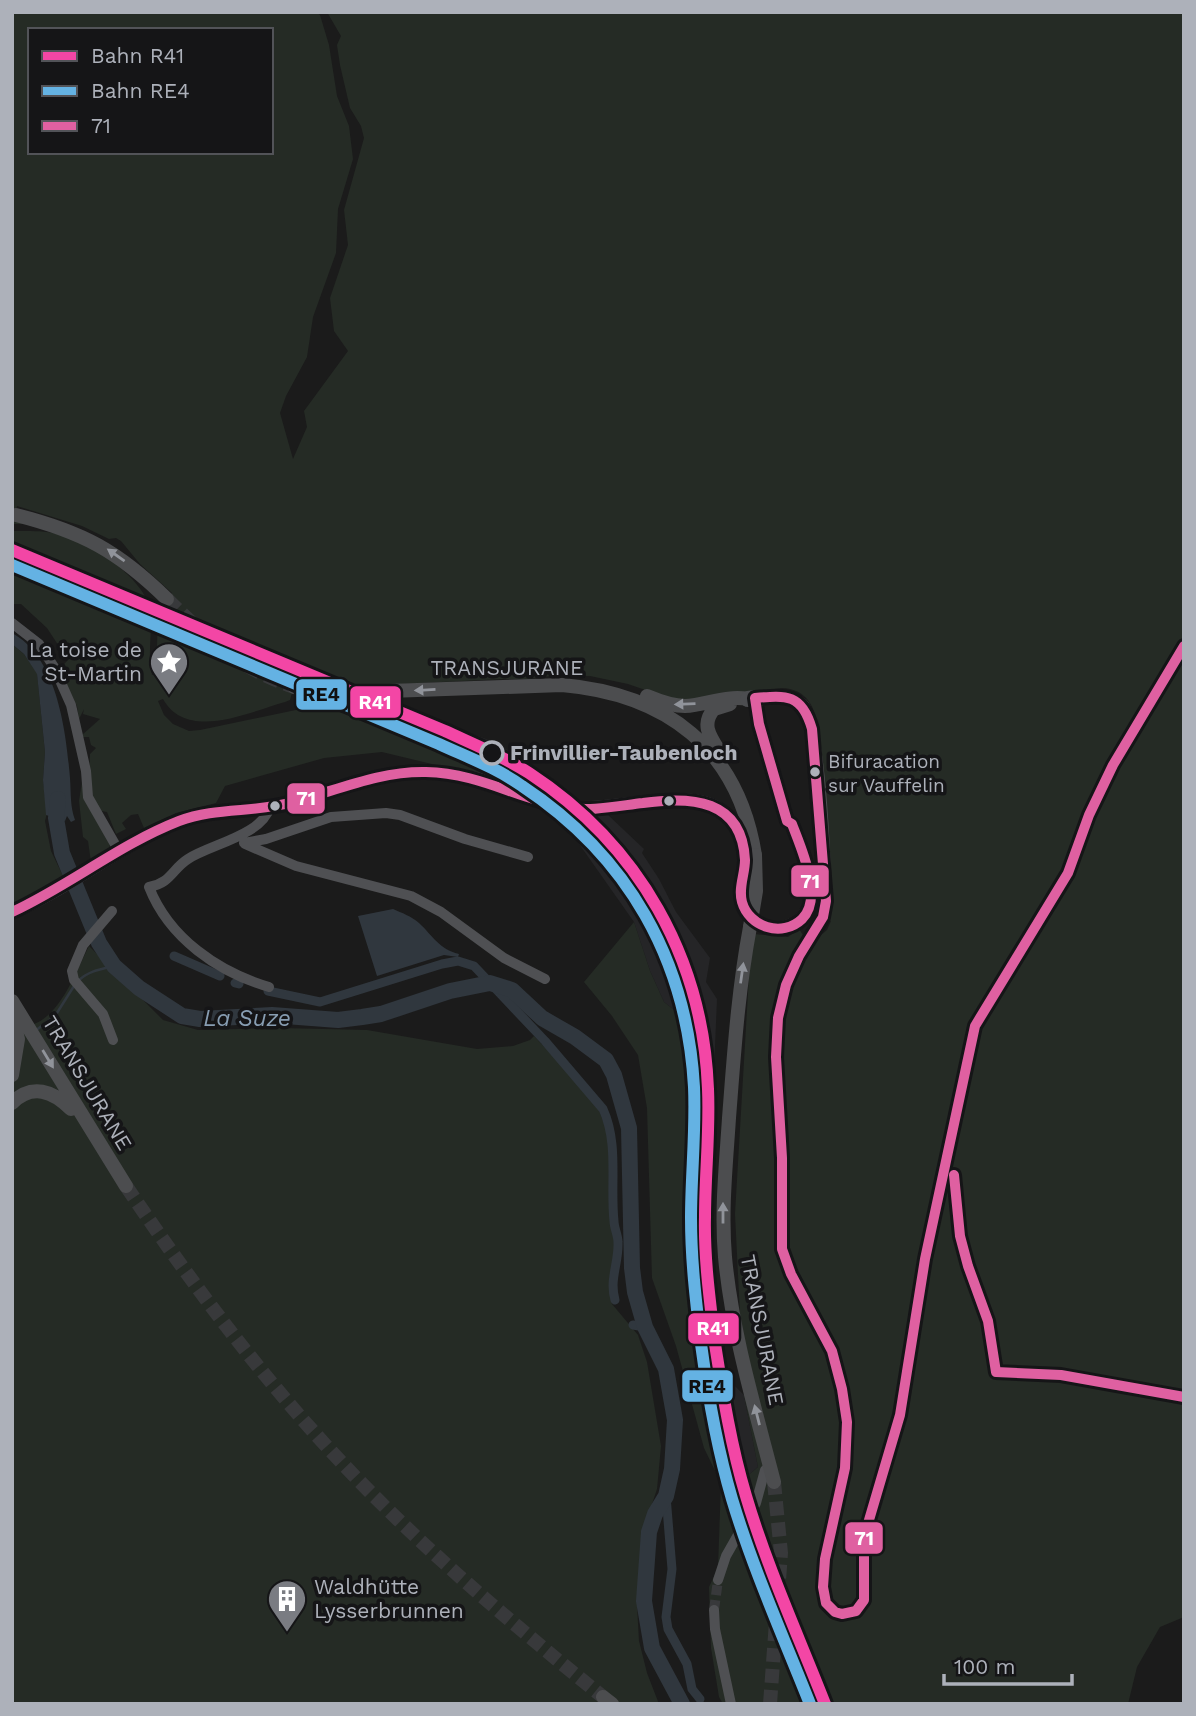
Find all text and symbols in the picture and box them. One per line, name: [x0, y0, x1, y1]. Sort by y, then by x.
legend: [28, 28, 273, 154]
text: Bahn R41: [91, 43, 184, 68]
text: Bahn RE4: [91, 78, 190, 103]
text: 71: [91, 113, 111, 138]
one-way arrow: [107, 548, 125, 562]
place label: La toise de St-Martin: [29, 637, 142, 686]
place icon: La toise de St-Martin: [148, 641, 190, 696]
street label: TRANSJURANE: [431, 655, 583, 680]
line badge: RE4: [295, 678, 348, 711]
text: RE4: [302, 683, 340, 706]
one-way arrow: [413, 684, 435, 695]
line badge: R41: [349, 685, 402, 719]
text: R41: [359, 691, 391, 714]
one-way arrow: [674, 699, 696, 710]
place label: Frinvillier-Taubenloch: [510, 740, 738, 765]
marker: Frinvillier-Taubenloch: [480, 741, 504, 765]
place label: Bifuracation sur Vauffelin: [828, 750, 945, 797]
marker: Bifuracation sur Vauffelin: [808, 765, 822, 779]
line badge: 71: [286, 782, 326, 815]
text: 71: [296, 787, 316, 810]
unlabelled marker: [662, 794, 676, 808]
unlabelled marker: [268, 799, 282, 813]
line badge: 71: [790, 864, 830, 898]
text: 71: [800, 870, 820, 893]
one-way arrow: [736, 962, 747, 984]
water label: La Suze: [203, 1005, 291, 1032]
street label: TRANSJURANE: [37, 1011, 137, 1155]
one-way arrow: [41, 1050, 54, 1069]
one-way arrow: [717, 1202, 729, 1224]
street label: TRANSJURANE: [736, 1253, 789, 1407]
line badge: R41: [687, 1312, 740, 1345]
text: R41: [697, 1317, 729, 1340]
line badge: RE4: [681, 1369, 734, 1403]
text: RE4: [688, 1375, 726, 1398]
one-way arrow: [751, 1404, 762, 1426]
line badge: 71: [844, 1521, 884, 1555]
text: 71: [854, 1527, 874, 1550]
place label: Waldhütte Lysserbrunnen: [314, 1574, 464, 1623]
building icon: Waldhütte Lysserbrunnen: [266, 1578, 308, 1633]
scale bar: [944, 1642, 1072, 1686]
text: 100 m: [954, 1654, 1016, 1679]

